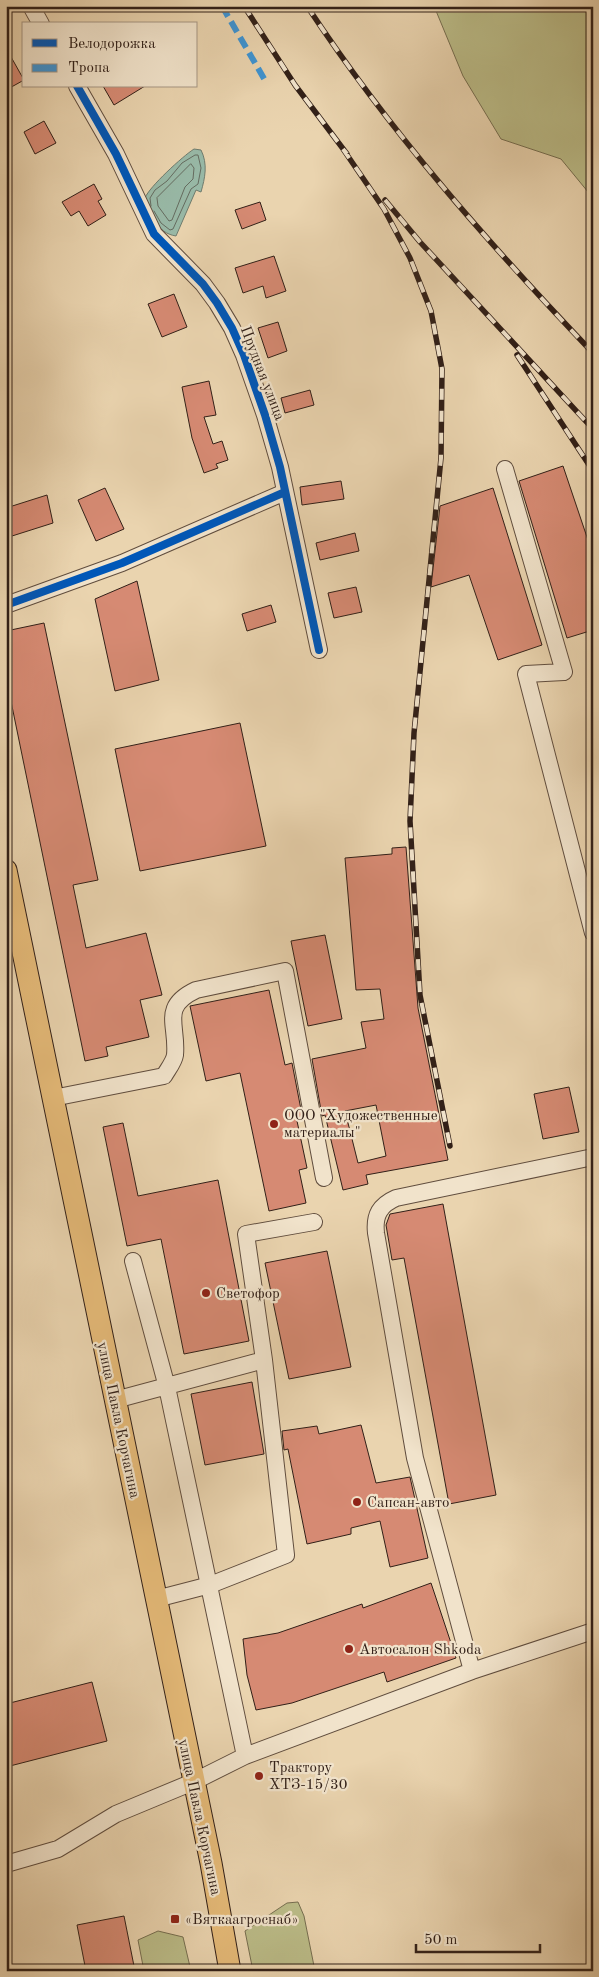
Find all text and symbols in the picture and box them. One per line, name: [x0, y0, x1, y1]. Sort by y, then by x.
legend: [22, 22, 198, 88]
text: Велодорожка: [68, 37, 156, 52]
text: Тропа: [68, 61, 110, 76]
street label: Прудная улица: [237, 324, 287, 423]
place label: ООО "Художественные материалы": [284, 1109, 438, 1141]
marker: ООО "Художественные материалы": [268, 1118, 280, 1130]
marker: Светофор: [200, 1287, 212, 1299]
place label: Светофор: [216, 1287, 280, 1302]
street label: улица Павла Корчагина: [94, 1341, 142, 1500]
marker: Сапсан-авто: [351, 1496, 363, 1508]
place label: Сапсан-авто: [367, 1496, 450, 1511]
marker: Автосалон Shkoda: [343, 1643, 355, 1655]
place label: Автосалон Shkoda: [359, 1643, 482, 1658]
street label: улица Павла Корчагина: [175, 1738, 223, 1897]
place label: Трактору ХТЗ-15/30: [269, 1761, 347, 1793]
marker: Трактору ХТЗ-15/30: [253, 1770, 265, 1782]
marker: «Вяткаагроснаб»: [169, 1913, 181, 1925]
place label: «Вяткаагроснаб»: [185, 1913, 298, 1928]
scale bar: [416, 1922, 540, 1954]
text: 50 m: [424, 1933, 458, 1948]

